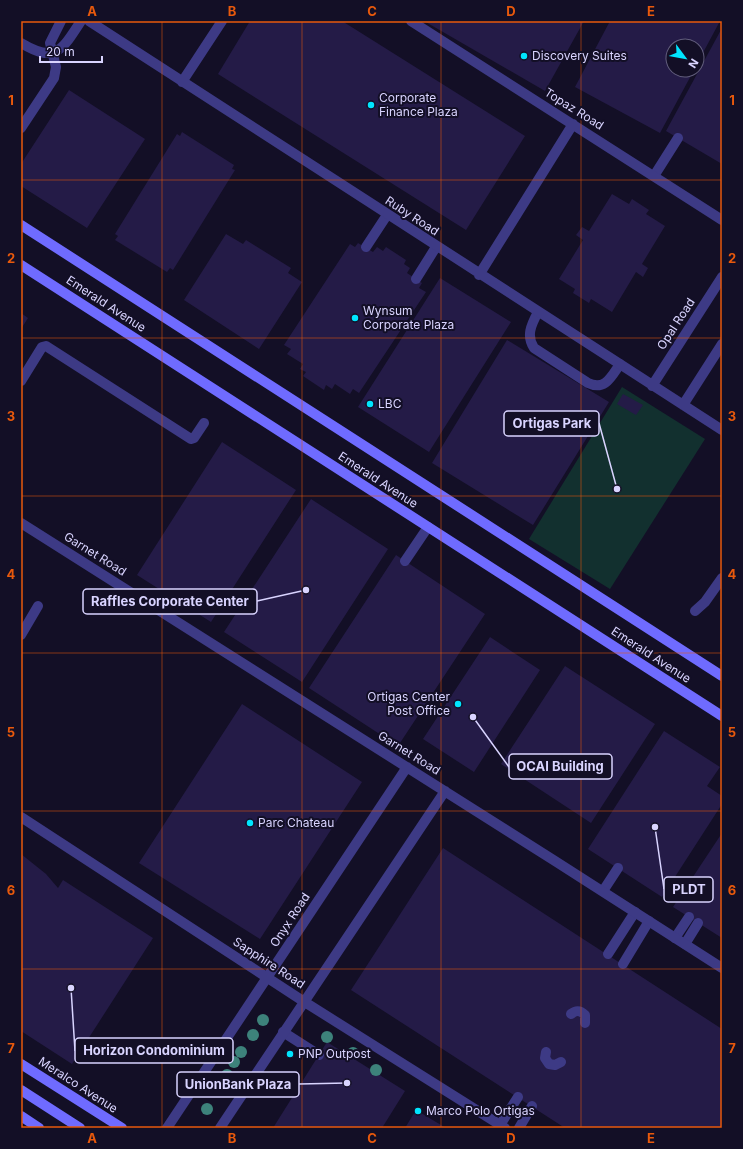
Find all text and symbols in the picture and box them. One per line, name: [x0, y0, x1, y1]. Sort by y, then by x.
text: A: [87, 3, 97, 19]
text: B: [228, 3, 237, 19]
text: C: [367, 3, 377, 19]
text: D: [506, 3, 516, 19]
text: E: [647, 3, 655, 19]
scale bar: [40, 38, 102, 64]
north arrow: [665, 38, 705, 78]
text: 20 m: [46, 44, 75, 59]
place label: Discovery Suites: [532, 48, 627, 63]
marker: Discovery Suites: [519, 51, 529, 61]
text: N: [685, 56, 702, 71]
street label: Topaz Road: [542, 84, 607, 133]
place label: Corporate Finance Plaza: [379, 90, 458, 119]
text: 1: [8, 92, 14, 108]
text: 1: [729, 92, 735, 108]
marker: Corporate Finance Plaza: [366, 100, 376, 110]
street label: Ruby Road: [383, 193, 442, 238]
text: 2: [7, 250, 15, 266]
text: 2: [728, 250, 736, 266]
street label: Emerald Avenue: [64, 272, 149, 335]
street label: Opal Road: [653, 295, 698, 352]
place label: Wynsum Corporate Plaza: [363, 303, 454, 332]
marker: Wynsum Corporate Plaza: [350, 313, 360, 323]
place label: LBC: [378, 396, 402, 411]
marker: LBC: [365, 399, 375, 409]
text: 3: [7, 408, 15, 424]
text: 3: [728, 408, 736, 424]
callout: Ortigas Park: [504, 411, 599, 436]
text: Ortigas Park: [513, 415, 592, 431]
street label: Emerald Avenue: [336, 448, 421, 511]
street label: Garnet Road: [61, 528, 129, 579]
text: 4: [7, 566, 16, 582]
text: 4: [728, 566, 737, 582]
callout: Raffles Corporate Center: [83, 589, 257, 614]
text: Raffles Corporate Center: [91, 593, 250, 609]
street label: Emerald Avenue: [609, 623, 694, 686]
place label: Ortigas Center Post Office: [367, 689, 450, 718]
marker: Ortigas Center Post Office: [453, 699, 463, 709]
text: 5: [7, 724, 15, 740]
text: 5: [728, 724, 736, 740]
street label: Garnet Road: [375, 727, 443, 778]
callout: OCAI Building: [509, 754, 612, 779]
text: OCAI Building: [516, 758, 604, 774]
place label: Parc Chateau: [258, 815, 334, 830]
marker: Parc Chateau: [245, 818, 255, 828]
callout: PLDT: [664, 877, 713, 902]
text: PLDT: [672, 881, 706, 897]
text: 6: [7, 882, 15, 898]
text: 6: [728, 882, 736, 898]
street label: Onyx Road: [266, 890, 313, 950]
street label: Sapphire Road: [230, 934, 308, 991]
callout: Horizon Condominium: [75, 1038, 233, 1063]
text: 7: [7, 1040, 15, 1056]
text: 7: [728, 1040, 736, 1056]
text: Horizon Condominium: [83, 1042, 225, 1058]
place label: PNP Outpost: [298, 1046, 371, 1061]
marker: PNP Outpost: [285, 1049, 295, 1059]
street label: Meralco Avenue: [36, 1053, 121, 1116]
callout: UnionBank Plaza: [177, 1072, 299, 1097]
text: UnionBank Plaza: [185, 1076, 291, 1092]
place label: Marco Polo Ortigas: [426, 1103, 535, 1118]
marker: Marco Polo Ortigas: [413, 1106, 423, 1116]
text: A: [87, 1130, 97, 1146]
text: B: [228, 1130, 237, 1146]
text: C: [367, 1130, 377, 1146]
text: D: [506, 1130, 516, 1146]
text: E: [647, 1130, 655, 1146]

